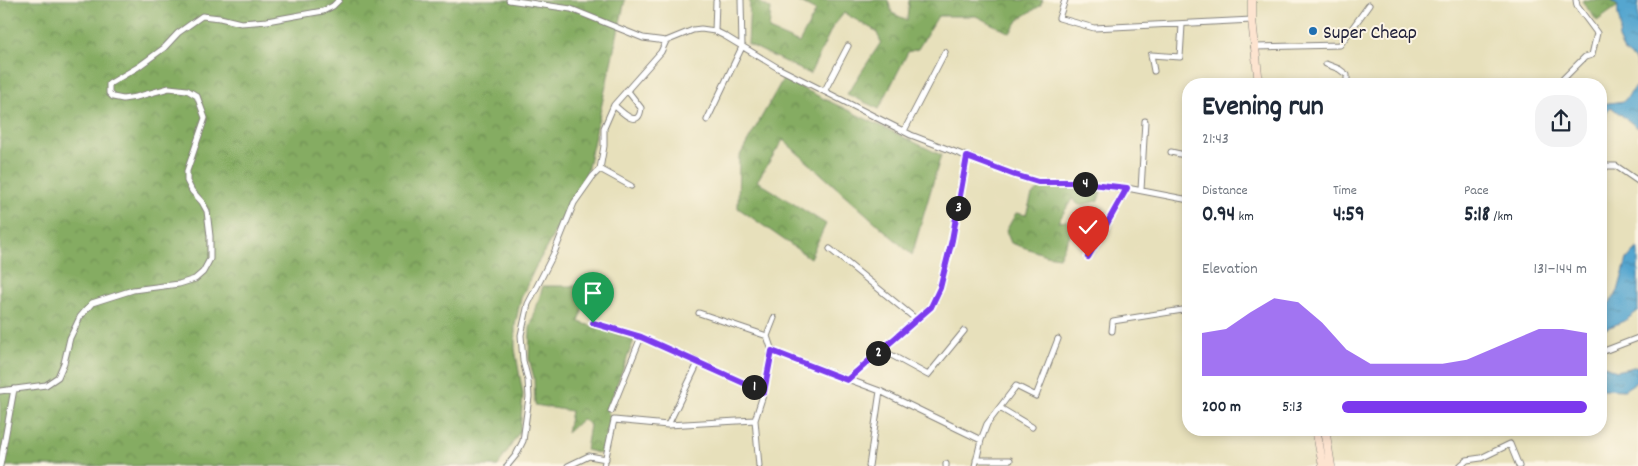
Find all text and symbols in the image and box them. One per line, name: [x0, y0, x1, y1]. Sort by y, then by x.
place label: Super Cheap: [1323, 20, 1417, 48]
marker: Super Cheap: [1307, 25, 1319, 37]
text: Evening run: [1202, 89, 1324, 129]
button: share: [1535, 95, 1587, 147]
text: 21:43: [1202, 128, 1229, 151]
pin: 4: [1072, 172, 1098, 196]
text: 4: [1083, 174, 1088, 194]
text: Distance: [1202, 181, 1248, 201]
text: Time: [1333, 181, 1357, 201]
text: Pace: [1464, 181, 1489, 201]
pin: 3: [946, 196, 970, 220]
text: 3: [955, 198, 962, 218]
text: 0.94: [1202, 201, 1235, 231]
text: 4:59: [1333, 201, 1365, 231]
text: 5:18: [1464, 201, 1490, 231]
pin: [1067, 206, 1109, 257]
text: km: [1235, 207, 1254, 227]
text: /km: [1490, 207, 1513, 227]
icon: check: [1074, 213, 1102, 241]
text: Elevation: [1202, 258, 1258, 281]
text: 131–144 m: [1534, 258, 1587, 281]
pin: [572, 272, 614, 323]
icon: arrive: [579, 279, 607, 307]
pin: 2: [866, 340, 890, 366]
text: 2: [875, 343, 882, 363]
pin: 1: [742, 374, 766, 400]
text: 1: [753, 377, 756, 397]
text: 200 m: [1202, 396, 1241, 419]
text: 5:13: [1282, 396, 1303, 419]

